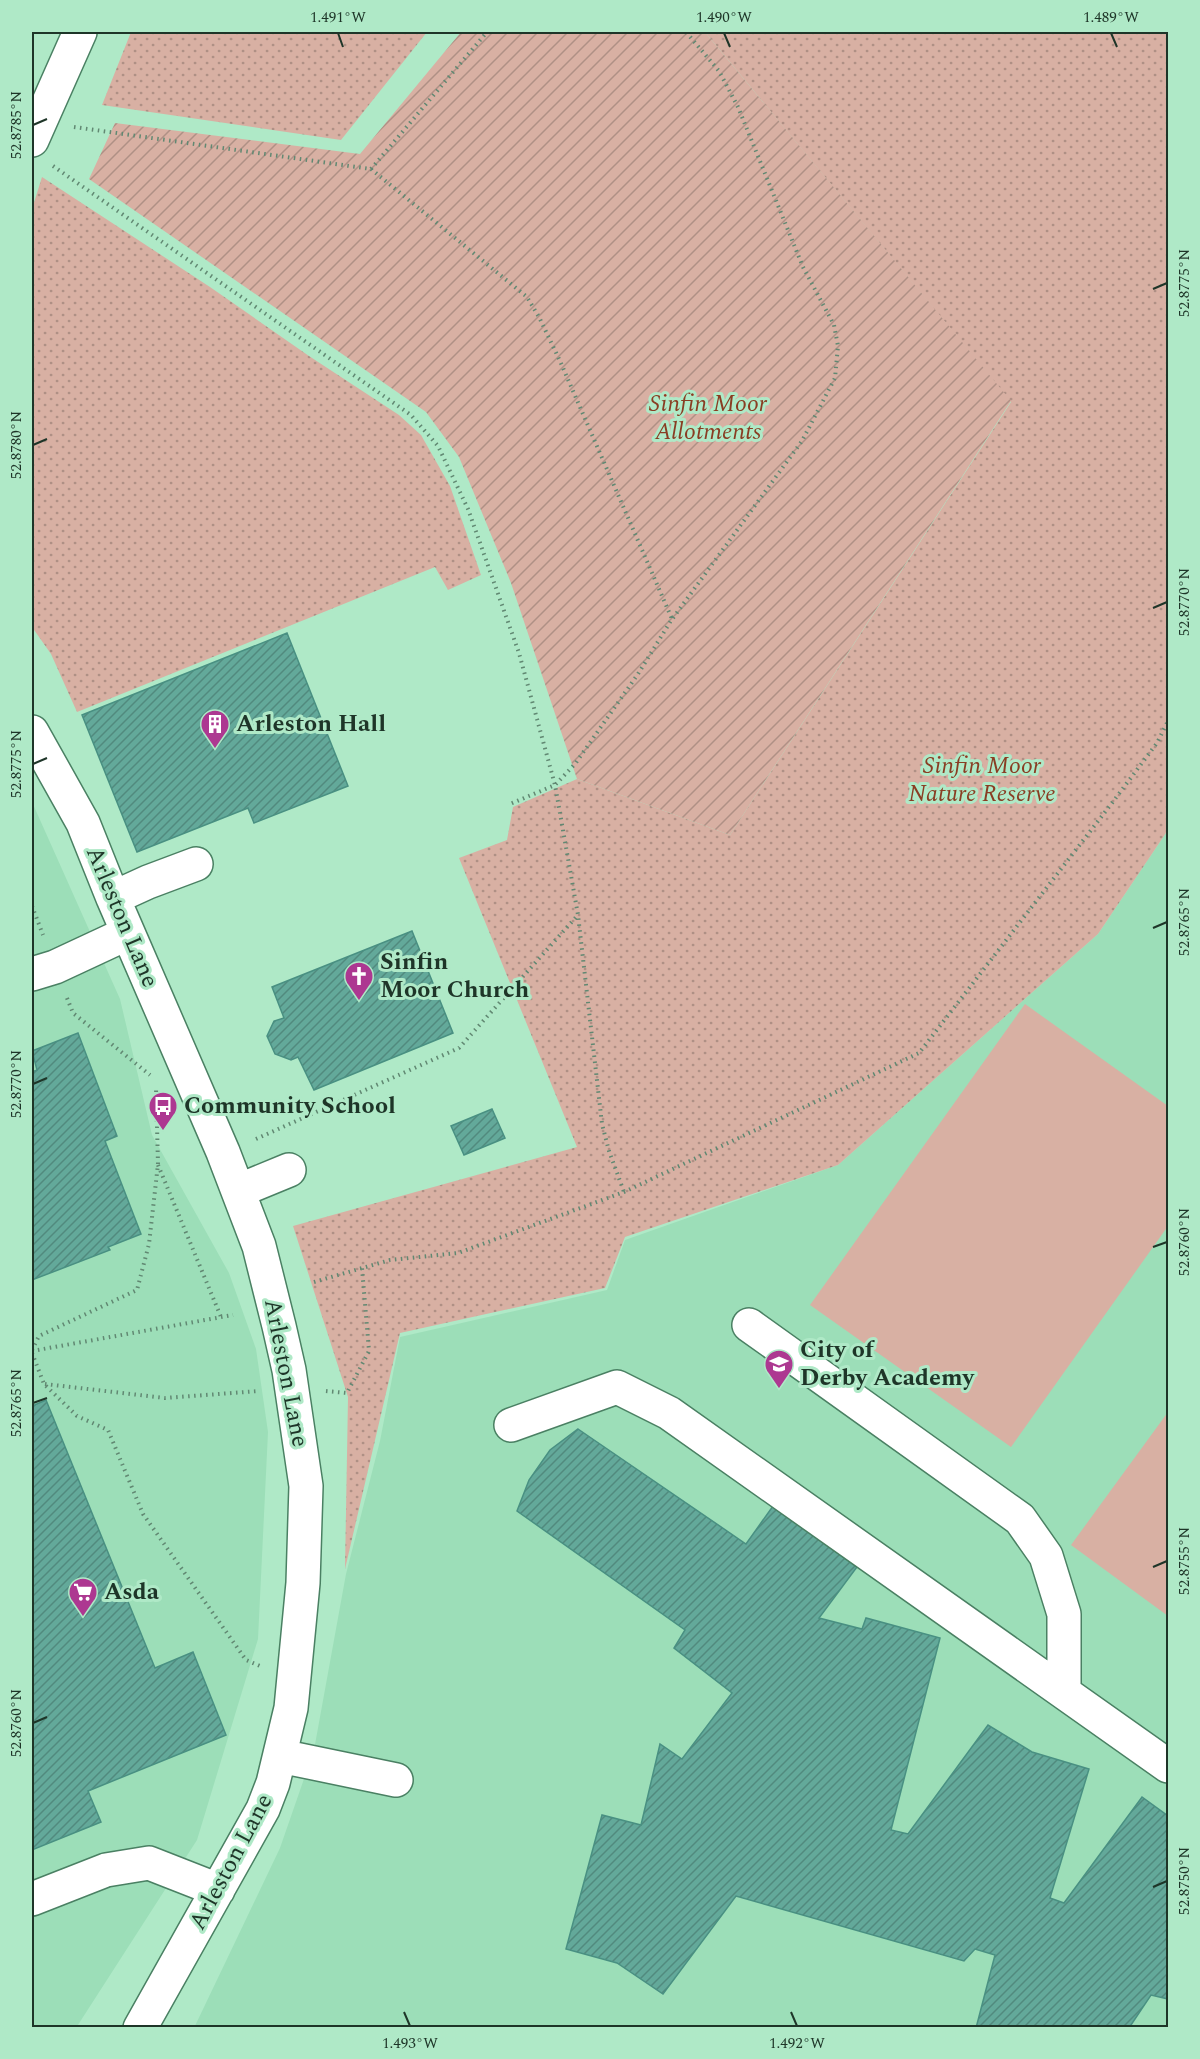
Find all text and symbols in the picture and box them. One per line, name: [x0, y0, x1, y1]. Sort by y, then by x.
text: 1.491°W: [310, 6, 366, 29]
text: 1.490°W: [696, 6, 752, 29]
text: 1.489°W: [1083, 6, 1139, 29]
text: 52.8785°N: [5, 91, 28, 159]
text: 52.8775°N: [1173, 249, 1196, 317]
park label: Sinfin Moor Allotments: [649, 386, 768, 450]
text: 52.8780°N: [5, 411, 28, 479]
text: 52.8770°N: [1173, 568, 1196, 636]
place label: Arleston Hall: [236, 706, 386, 742]
building icon: Arleston Hall: [199, 708, 231, 750]
text: 52.8775°N: [5, 730, 28, 798]
park label: Sinfin Moor Nature Reserve: [908, 748, 1056, 812]
street label: Arleston Lane: [76, 841, 168, 993]
text: 52.8765°N: [1173, 888, 1196, 956]
place label: Sinfin Moor Church: [380, 944, 529, 1008]
church icon: Sinfin Moor Church: [343, 960, 375, 1002]
text: 52.8770°N: [5, 1050, 28, 1118]
place label: Community School: [184, 1088, 396, 1124]
bus stop icon: Community School: [147, 1090, 179, 1132]
text: 52.8760°N: [1173, 1208, 1196, 1276]
street label: Arleston Lane: [254, 1296, 318, 1450]
place label: City of Derby Academy: [800, 1332, 976, 1396]
school or university icon: City of Derby Academy: [763, 1348, 795, 1390]
text: 52.8765°N: [5, 1369, 28, 1437]
text: 52.8755°N: [1173, 1527, 1196, 1595]
place label: Asda: [104, 1574, 160, 1610]
supermarket icon: Asda: [67, 1576, 99, 1618]
text: 52.8760°N: [5, 1689, 28, 1757]
street label: Arleston Lane: [180, 1787, 282, 1937]
text: 52.8750°N: [1173, 1847, 1196, 1915]
text: 1.493°W: [382, 2032, 438, 2055]
text: 1.492°W: [769, 2032, 825, 2055]

